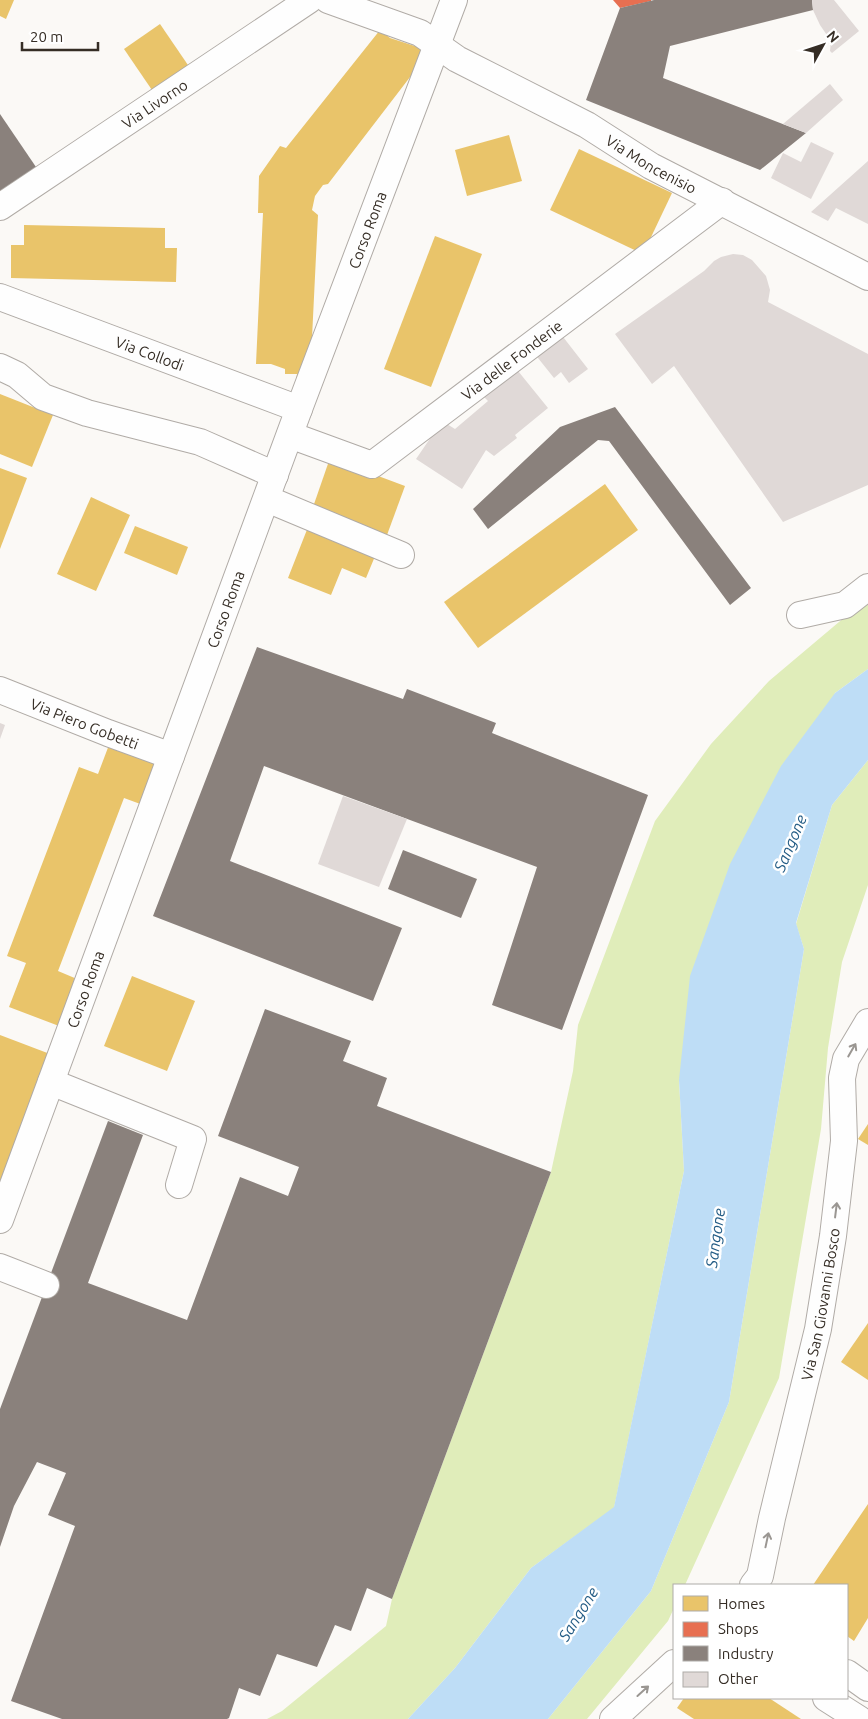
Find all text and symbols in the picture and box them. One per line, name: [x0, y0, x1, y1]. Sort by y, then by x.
scale bar: [22, 20, 99, 52]
north arrow: [798, 20, 848, 70]
text: N: [823, 27, 842, 46]
text: 20 m: [30, 28, 63, 45]
street label: Via Livorno: [119, 75, 191, 131]
street label: Via Moncenisio: [603, 131, 699, 196]
street label: Corso Roma: [345, 189, 389, 271]
street label: Via delle Fonderie: [458, 316, 565, 403]
street label: Via Collodi: [113, 333, 186, 374]
street label: Corso Roma: [203, 568, 247, 650]
street label: Via Piero Gobetti: [28, 695, 141, 752]
water label: Sangone: [770, 812, 810, 875]
street label: Corso Roma: [63, 948, 107, 1030]
one-way arrow: [847, 1042, 857, 1057]
one-way arrow: [831, 1202, 841, 1218]
water label: Sangone: [702, 1207, 728, 1270]
street label: Via San Giovanni Bosco: [797, 1227, 842, 1382]
one-way arrow: [763, 1532, 772, 1548]
water label: Sangone: [554, 1584, 602, 1645]
legend: [673, 1584, 848, 1699]
text: Homes: [718, 1595, 765, 1612]
text: Shops: [718, 1620, 759, 1637]
text: Industry: [718, 1645, 773, 1662]
text: Other: [718, 1670, 758, 1687]
one-way arrow: [637, 1685, 650, 1696]

